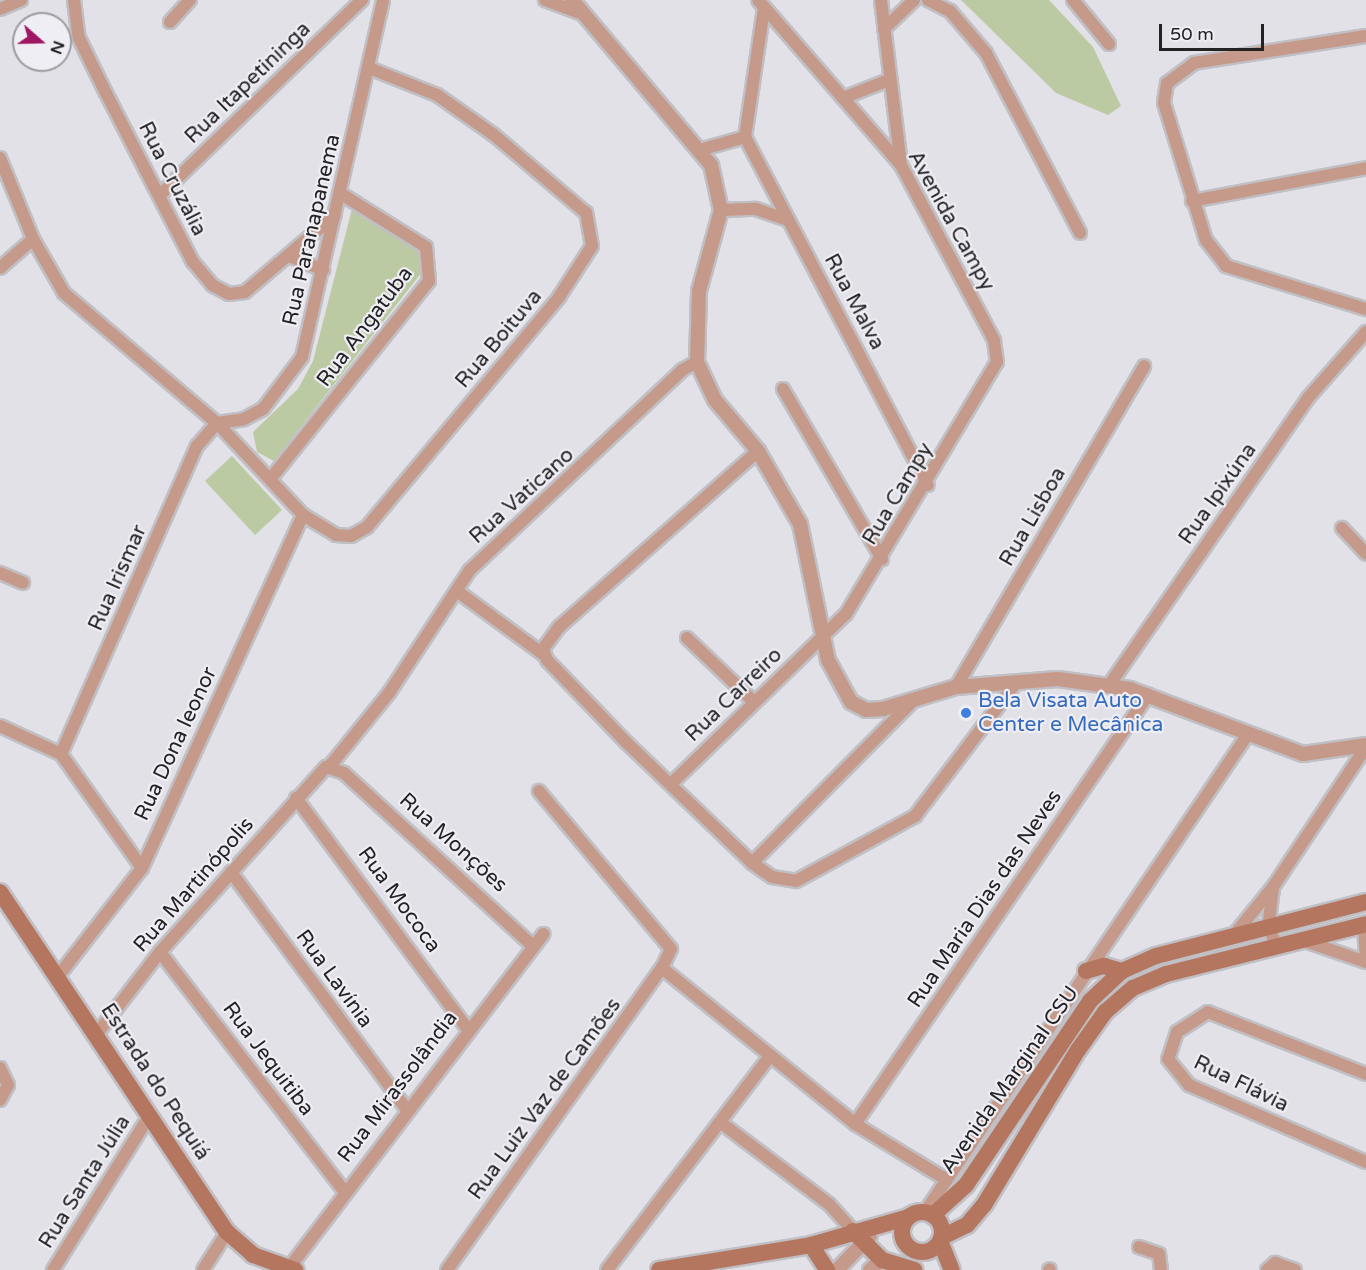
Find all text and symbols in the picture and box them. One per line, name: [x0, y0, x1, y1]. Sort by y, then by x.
north arrow: [12, 12, 72, 72]
scale bar: [1162, 12, 1267, 50]
street label: Rua Itapetininga: [180, 17, 316, 149]
text: 50 m: [1170, 23, 1214, 45]
text: N: [45, 38, 69, 57]
street label: Rua Cruzália: [132, 118, 212, 240]
street label: Rua Paranapanema: [278, 132, 346, 328]
street label: Avenida Campy: [902, 147, 1000, 295]
street label: Rua Malva: [818, 250, 890, 354]
street label: Rua Angatuba: [312, 262, 418, 392]
street label: Rua Boituva: [450, 285, 548, 393]
street label: Rua Campy: [858, 438, 938, 550]
street label: Rua Ipixúna: [1174, 438, 1262, 550]
street label: Rua Vaticano: [465, 443, 579, 549]
street label: Rua Lisboa: [995, 463, 1071, 571]
street label: Rua Irismar: [83, 521, 153, 635]
street label: Rua Carreiro: [680, 643, 788, 747]
street label: Rua Dona leonor: [129, 663, 223, 825]
place label: Bela Visata Auto Center e Mecânica: [978, 688, 1163, 738]
marker: Bela Visata Auto Center e Mecânica: [959, 706, 973, 720]
street label: Rua Maria Dias das Neves: [903, 785, 1067, 1013]
street label: Rua Monções: [394, 788, 512, 898]
street label: Rua Martinópolis: [129, 812, 259, 958]
street label: Rua Mococa: [352, 842, 446, 958]
street label: Rua Lavínia: [290, 925, 378, 1033]
street label: Avenida Marginal CSU: [936, 981, 1084, 1179]
street label: Rua Luiz Vaz de Camões: [463, 993, 627, 1205]
street label: Rua Jequitiba: [217, 997, 319, 1121]
street label: Estrada do Pequiá: [95, 999, 215, 1165]
street label: Rua Mirassolândia: [333, 1006, 463, 1168]
street label: Rua Flávia: [1189, 1050, 1293, 1118]
street label: Rua Santa Júlia: [34, 1111, 136, 1253]

